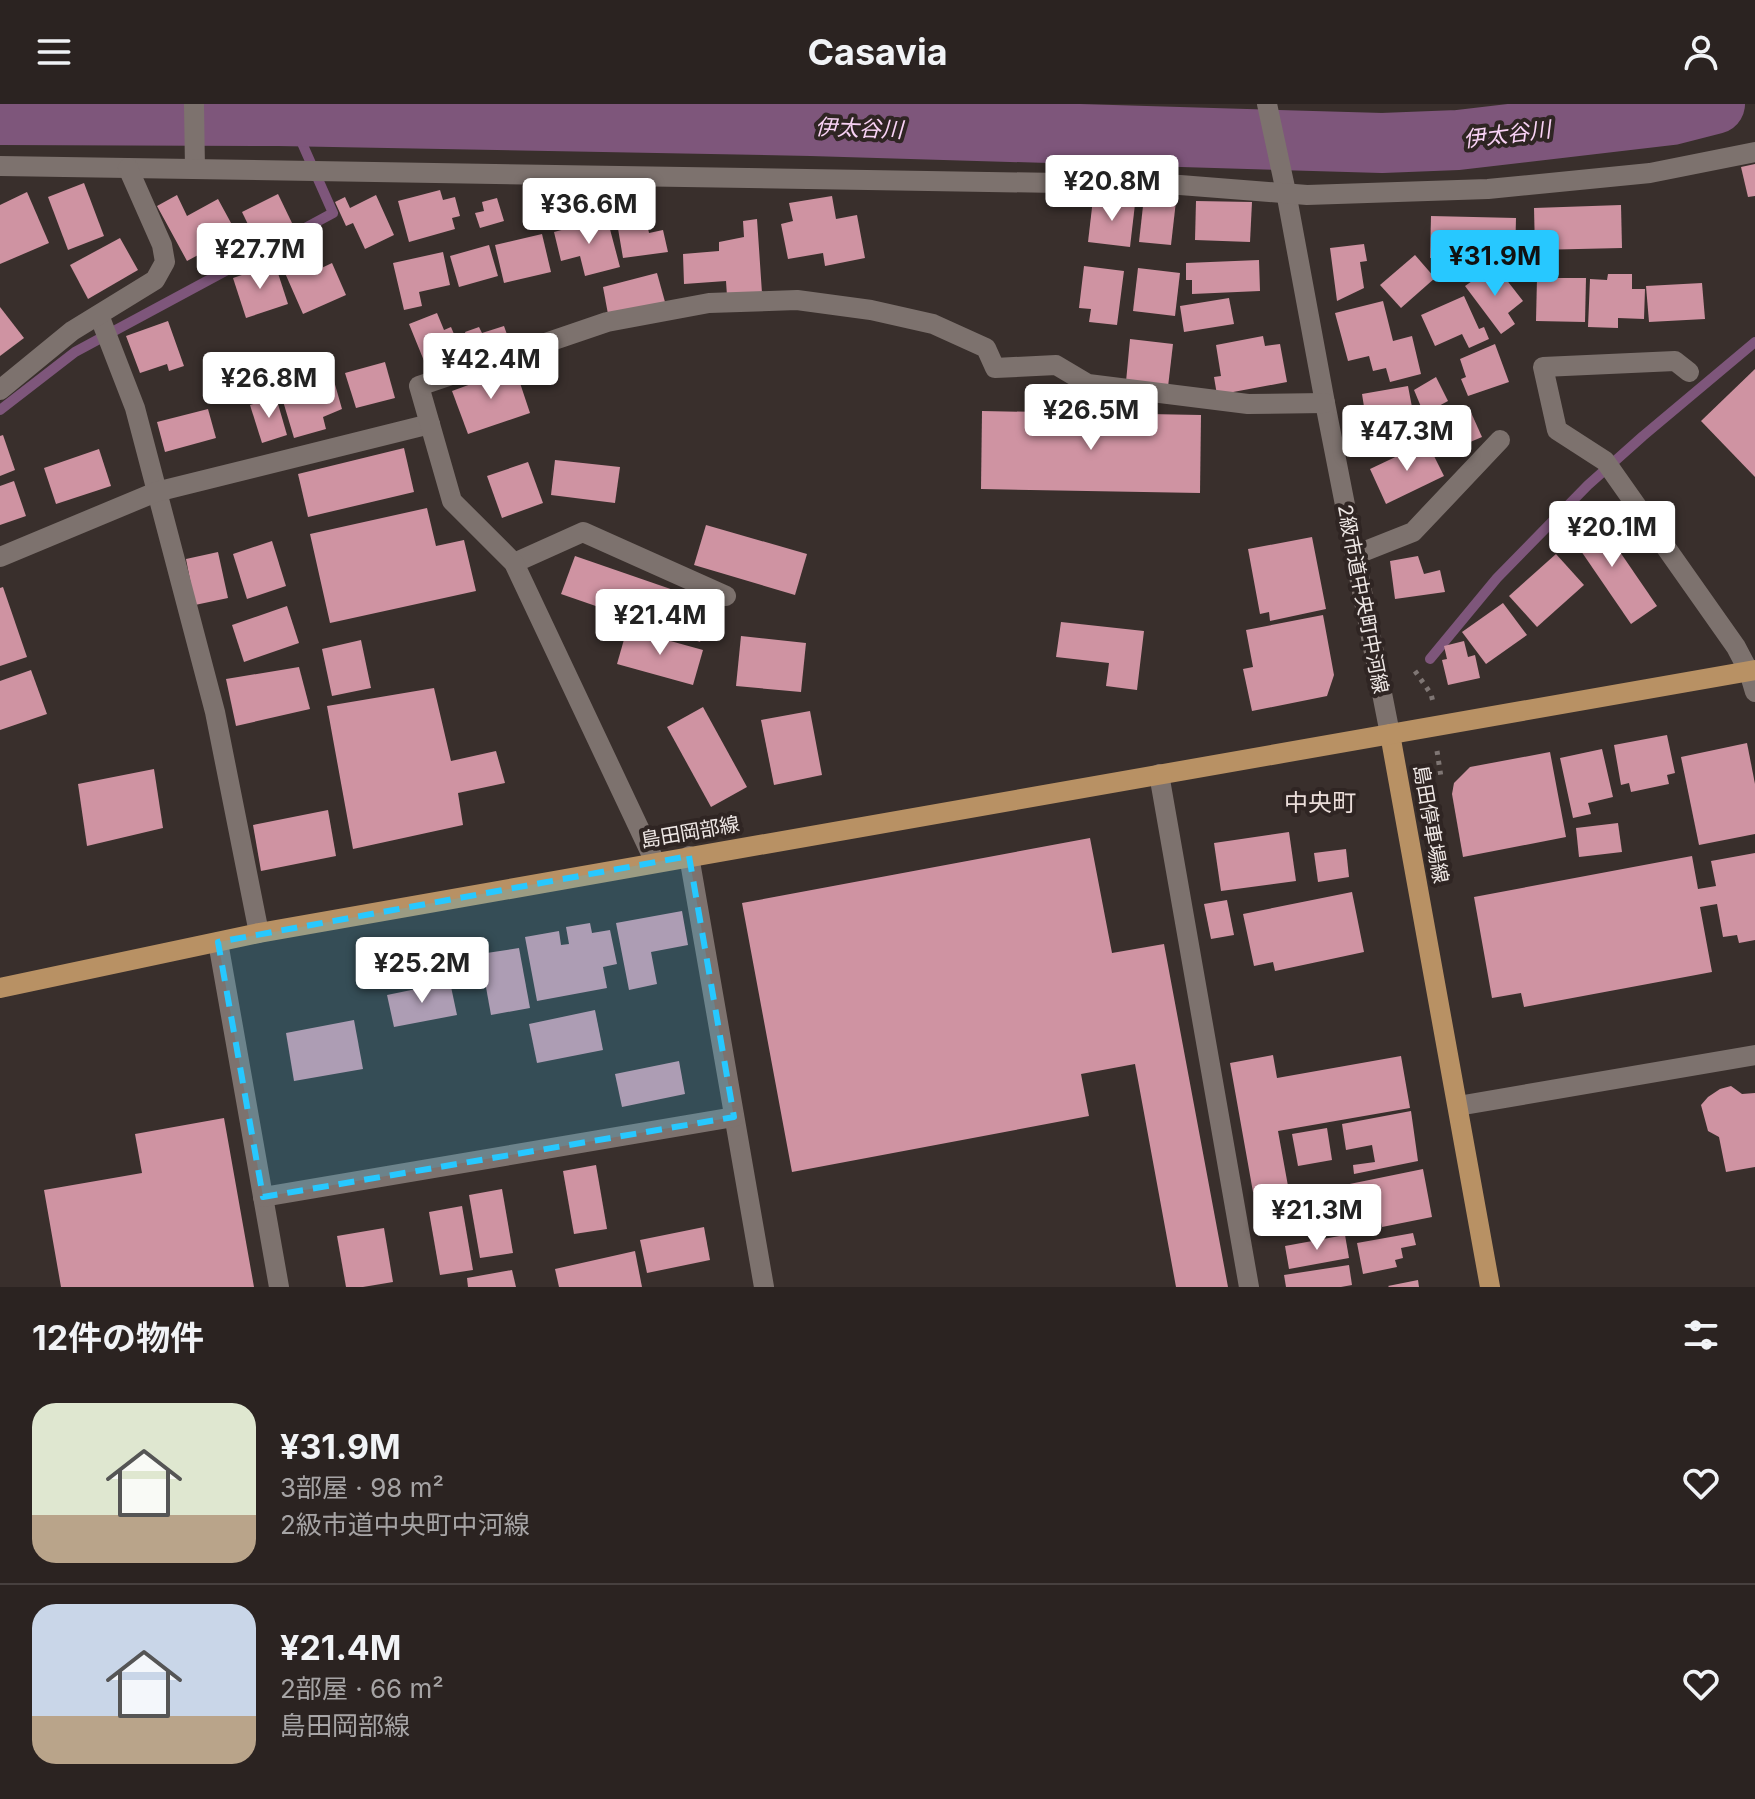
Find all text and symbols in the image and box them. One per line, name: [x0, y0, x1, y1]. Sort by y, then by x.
icon: menu: [32, 30, 76, 74]
text: Casavia: [807, 30, 948, 74]
icon: person: [1679, 30, 1723, 74]
water label: 伊太谷川: [815, 113, 905, 143]
water label: 伊太谷川: [1462, 115, 1554, 152]
pin: ¥20.8M: [1047, 155, 1177, 223]
text: ¥20.8M: [1063, 165, 1161, 196]
pin: ¥36.6M: [524, 178, 654, 246]
text: ¥36.6M: [541, 188, 637, 219]
pin: ¥27.7M: [195, 223, 325, 291]
pin: ¥31.9M: [1430, 230, 1560, 298]
text: ¥27.7M: [215, 233, 305, 264]
text: ¥31.9M: [1449, 240, 1541, 271]
pin: ¥42.4M: [426, 333, 556, 401]
text: ¥42.4M: [441, 343, 541, 374]
pin: ¥26.8M: [204, 352, 334, 420]
text: ¥26.8M: [221, 362, 317, 393]
pin: ¥26.5M: [1026, 384, 1156, 452]
text: ¥26.5M: [1043, 394, 1139, 425]
pin: ¥47.3M: [1342, 405, 1472, 473]
text: ¥47.3M: [1360, 415, 1454, 446]
pin: ¥20.1M: [1547, 501, 1677, 569]
street label: 2級市道中央町中河線: [1333, 502, 1393, 696]
text: ¥20.1M: [1567, 511, 1657, 542]
pin: ¥21.4M: [595, 589, 725, 657]
text: ¥21.4M: [614, 599, 706, 630]
street label: 島田停車場線: [1409, 763, 1453, 885]
district label: 中央町: [1284, 788, 1356, 817]
street label: 島田岡部線: [639, 811, 741, 853]
pin: ¥25.2M: [357, 937, 487, 1005]
text: ¥25.2M: [374, 947, 470, 978]
pin: ¥21.3M: [1252, 1184, 1382, 1252]
text: ¥21.3M: [1271, 1194, 1363, 1225]
icon: filters: [1679, 1313, 1723, 1357]
text: 12件の物件: [32, 1317, 204, 1358]
text: ¥31.9M: [280, 1426, 401, 1467]
icon: home: [96, 1435, 192, 1531]
icon: heart: [1679, 1461, 1723, 1505]
text: 3部屋 · 98 m²: [280, 1472, 444, 1503]
text: 2級市道中央町中河線: [280, 1509, 530, 1540]
text: ¥21.4M: [280, 1627, 402, 1668]
icon: home: [96, 1636, 192, 1732]
icon: heart: [1679, 1662, 1723, 1706]
text: 2部屋 · 66 m²: [280, 1673, 444, 1704]
text: 島田岡部線: [280, 1710, 410, 1741]

